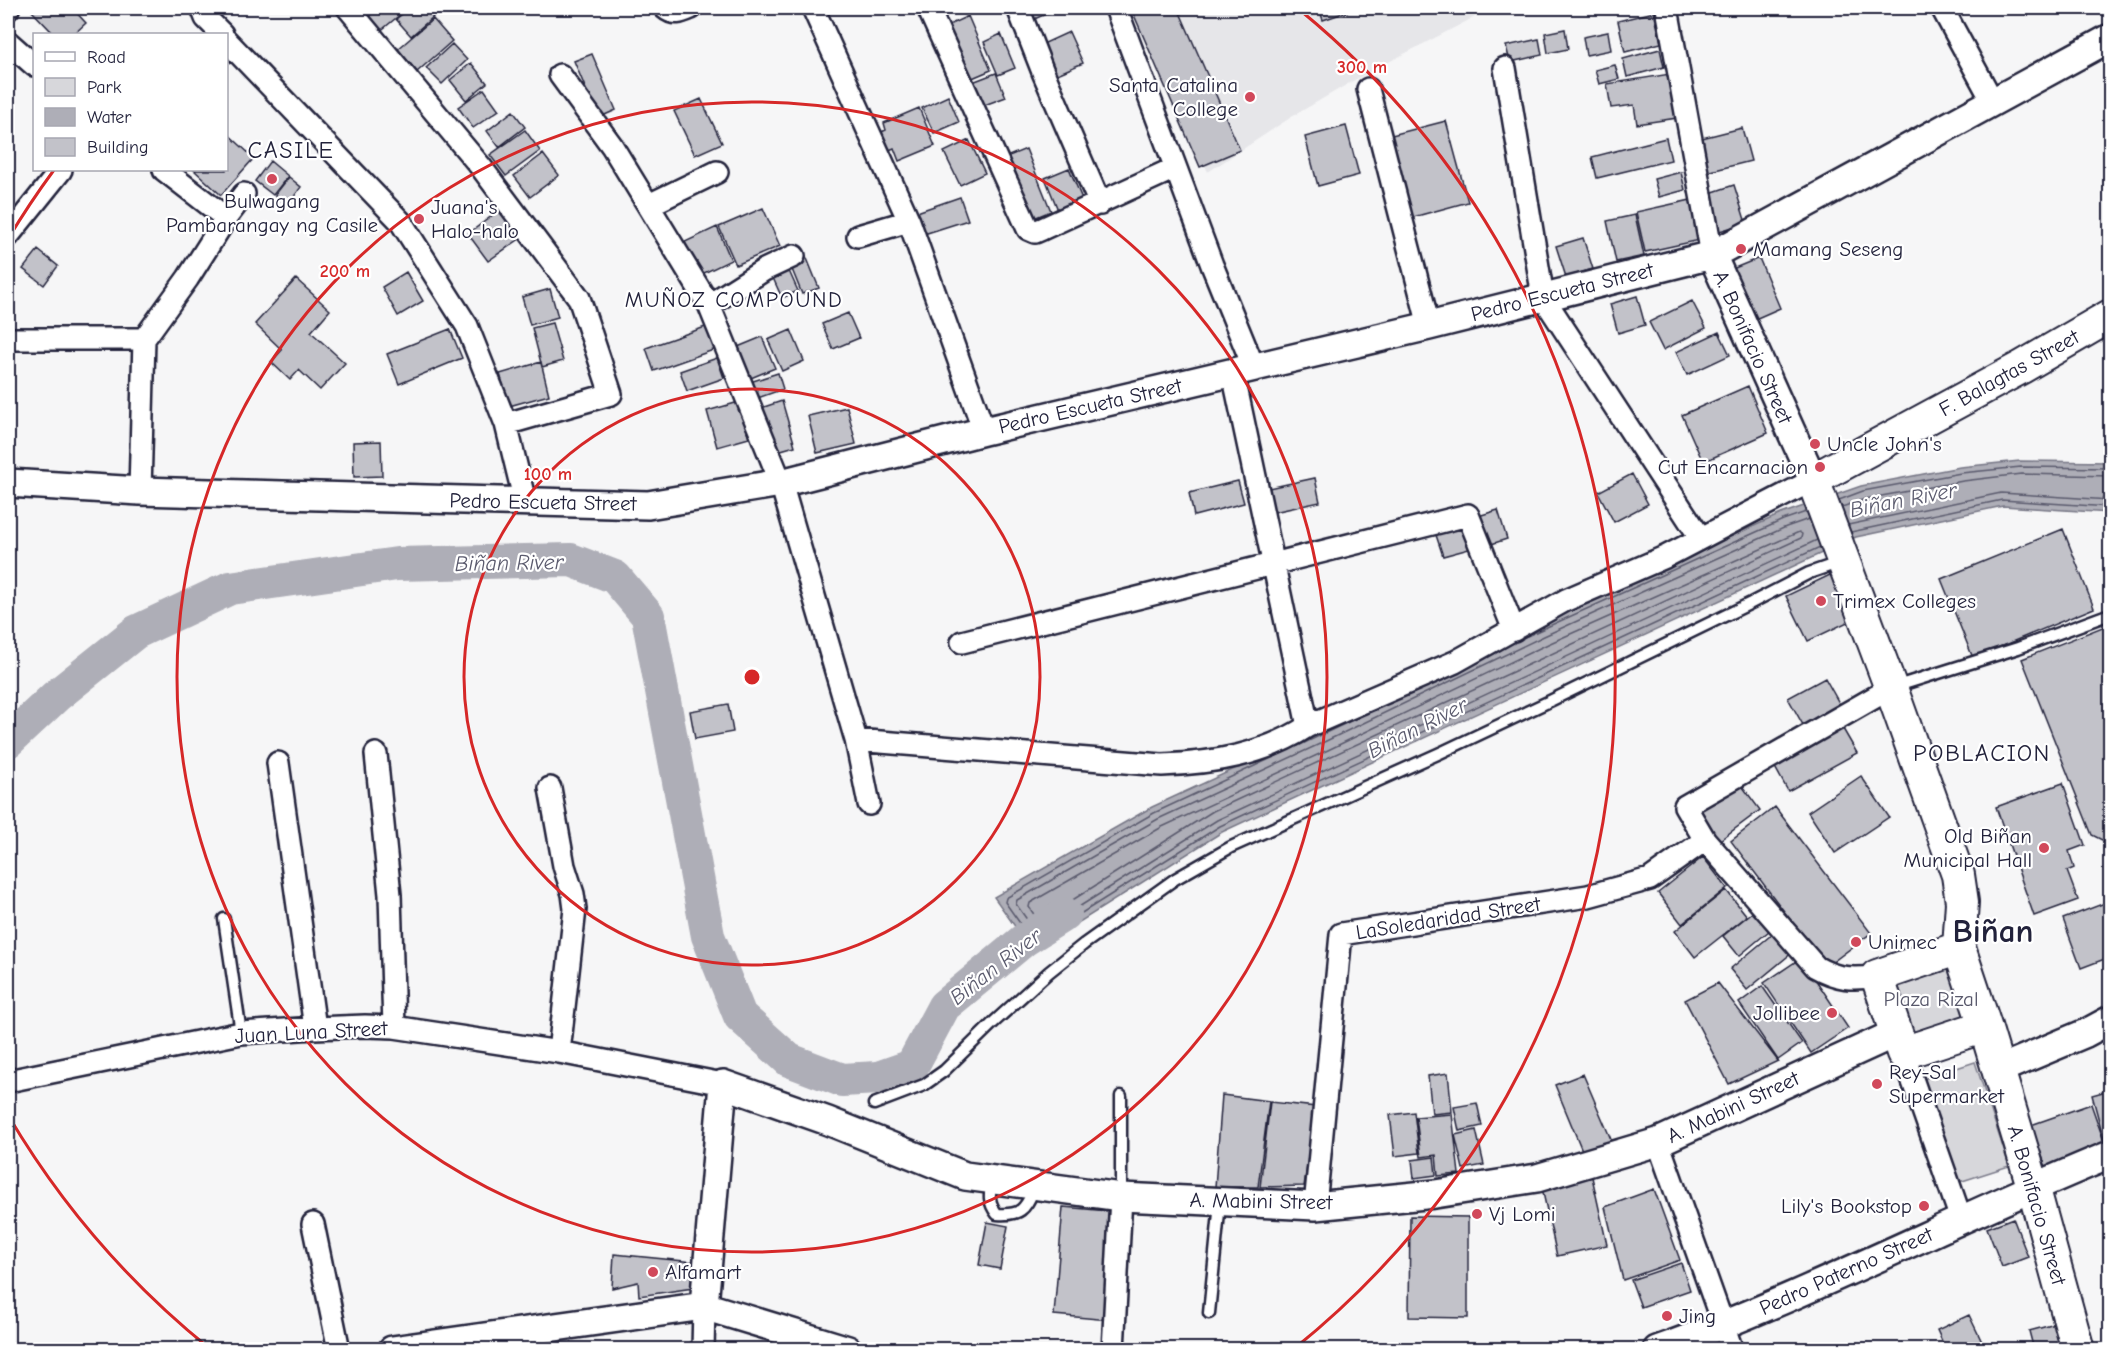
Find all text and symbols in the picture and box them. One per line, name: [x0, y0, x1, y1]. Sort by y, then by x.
legend: [33, 33, 228, 171]
text: Road: [87, 47, 126, 68]
text: 300 m: [1337, 57, 1387, 78]
place label: Santa Catalina College: [1109, 73, 1238, 121]
text: Park: [87, 77, 122, 98]
marker: Santa Catalina College: [1243, 90, 1257, 104]
text: Water: [87, 107, 132, 128]
district label: CASILE: [248, 136, 334, 164]
text: Building: [87, 137, 149, 158]
marker: Bulwagang Pambarangay ng Casile: [265, 172, 279, 186]
place label: Bulwagang Pambarangay ng Casile: [166, 189, 378, 237]
place label: Juana's Halo-halo: [431, 195, 519, 243]
marker: Juana's Halo-halo: [412, 212, 426, 226]
place label: Mamang Seseng: [1753, 237, 1903, 261]
marker: Mamang Seseng: [1734, 242, 1748, 256]
street label: Pedro Escueta Street: [1468, 257, 1657, 326]
text: 200 m: [320, 261, 370, 282]
street label: A. Bonifacio Street: [1709, 267, 1798, 428]
district label: MUÑOZ COMPOUND: [625, 287, 843, 313]
street label: F. Balagtas Street: [1935, 324, 2084, 421]
street label: Pedro Escueta Street: [996, 373, 1185, 439]
place label: Uncle John's: [1827, 432, 1942, 456]
marker: Uncle John's: [1808, 437, 1822, 451]
place label: Cut Encarnacion: [1658, 455, 1808, 479]
marker: Cut Encarnacion: [1813, 460, 1827, 474]
text: 100 m: [524, 464, 572, 485]
water label: Biñan River: [1847, 477, 1960, 523]
street label: Pedro Escueta Street: [449, 488, 638, 516]
water label: Biñan River: [454, 549, 565, 577]
place label: Trimex Colleges: [1833, 589, 1976, 613]
marker: Trimex Colleges: [1814, 594, 1828, 608]
centre of rings: [742, 667, 762, 687]
water label: Biñan River: [1363, 691, 1473, 764]
district label: POBLACION: [1913, 739, 2051, 767]
place label: Old Biñan Municipal Hall: [1904, 824, 2032, 872]
marker: Old Biñan Municipal Hall: [2037, 841, 2051, 855]
street label: LaSoledaridad Street: [1354, 891, 1543, 944]
district label: Biñan: [1953, 912, 2033, 950]
water label: Biñan River: [945, 922, 1047, 1011]
place label: Unimec: [1868, 930, 1937, 954]
marker: Unimec: [1849, 935, 1863, 949]
park label: Plaza Rizal: [1883, 987, 1979, 1011]
place label: Jollibee: [1753, 1001, 1820, 1025]
marker: Jollibee: [1825, 1006, 1839, 1020]
street label: Juan Luna Street: [234, 1016, 389, 1048]
place label: Rey-Sal Supermarket: [1889, 1060, 2005, 1108]
street label: A. Mabini Street: [1663, 1066, 1804, 1148]
marker: Rey-Sal Supermarket: [1870, 1077, 1884, 1091]
street label: A. Bonifacio Street: [2003, 1122, 2072, 1288]
street label: A. Mabini Street: [1189, 1188, 1334, 1214]
place label: Lily's Bookstop: [1781, 1194, 1912, 1218]
marker: Lily's Bookstop: [1917, 1199, 1931, 1213]
place label: Vj Lomi: [1489, 1202, 1556, 1226]
marker: Vj Lomi: [1470, 1207, 1484, 1221]
street label: Pedro Paterno Street: [1756, 1222, 1937, 1320]
place label: Alfamart: [665, 1260, 742, 1284]
marker: Alfamart: [646, 1265, 660, 1279]
place label: Jing: [1679, 1304, 1716, 1328]
marker: Jing: [1660, 1309, 1674, 1323]

